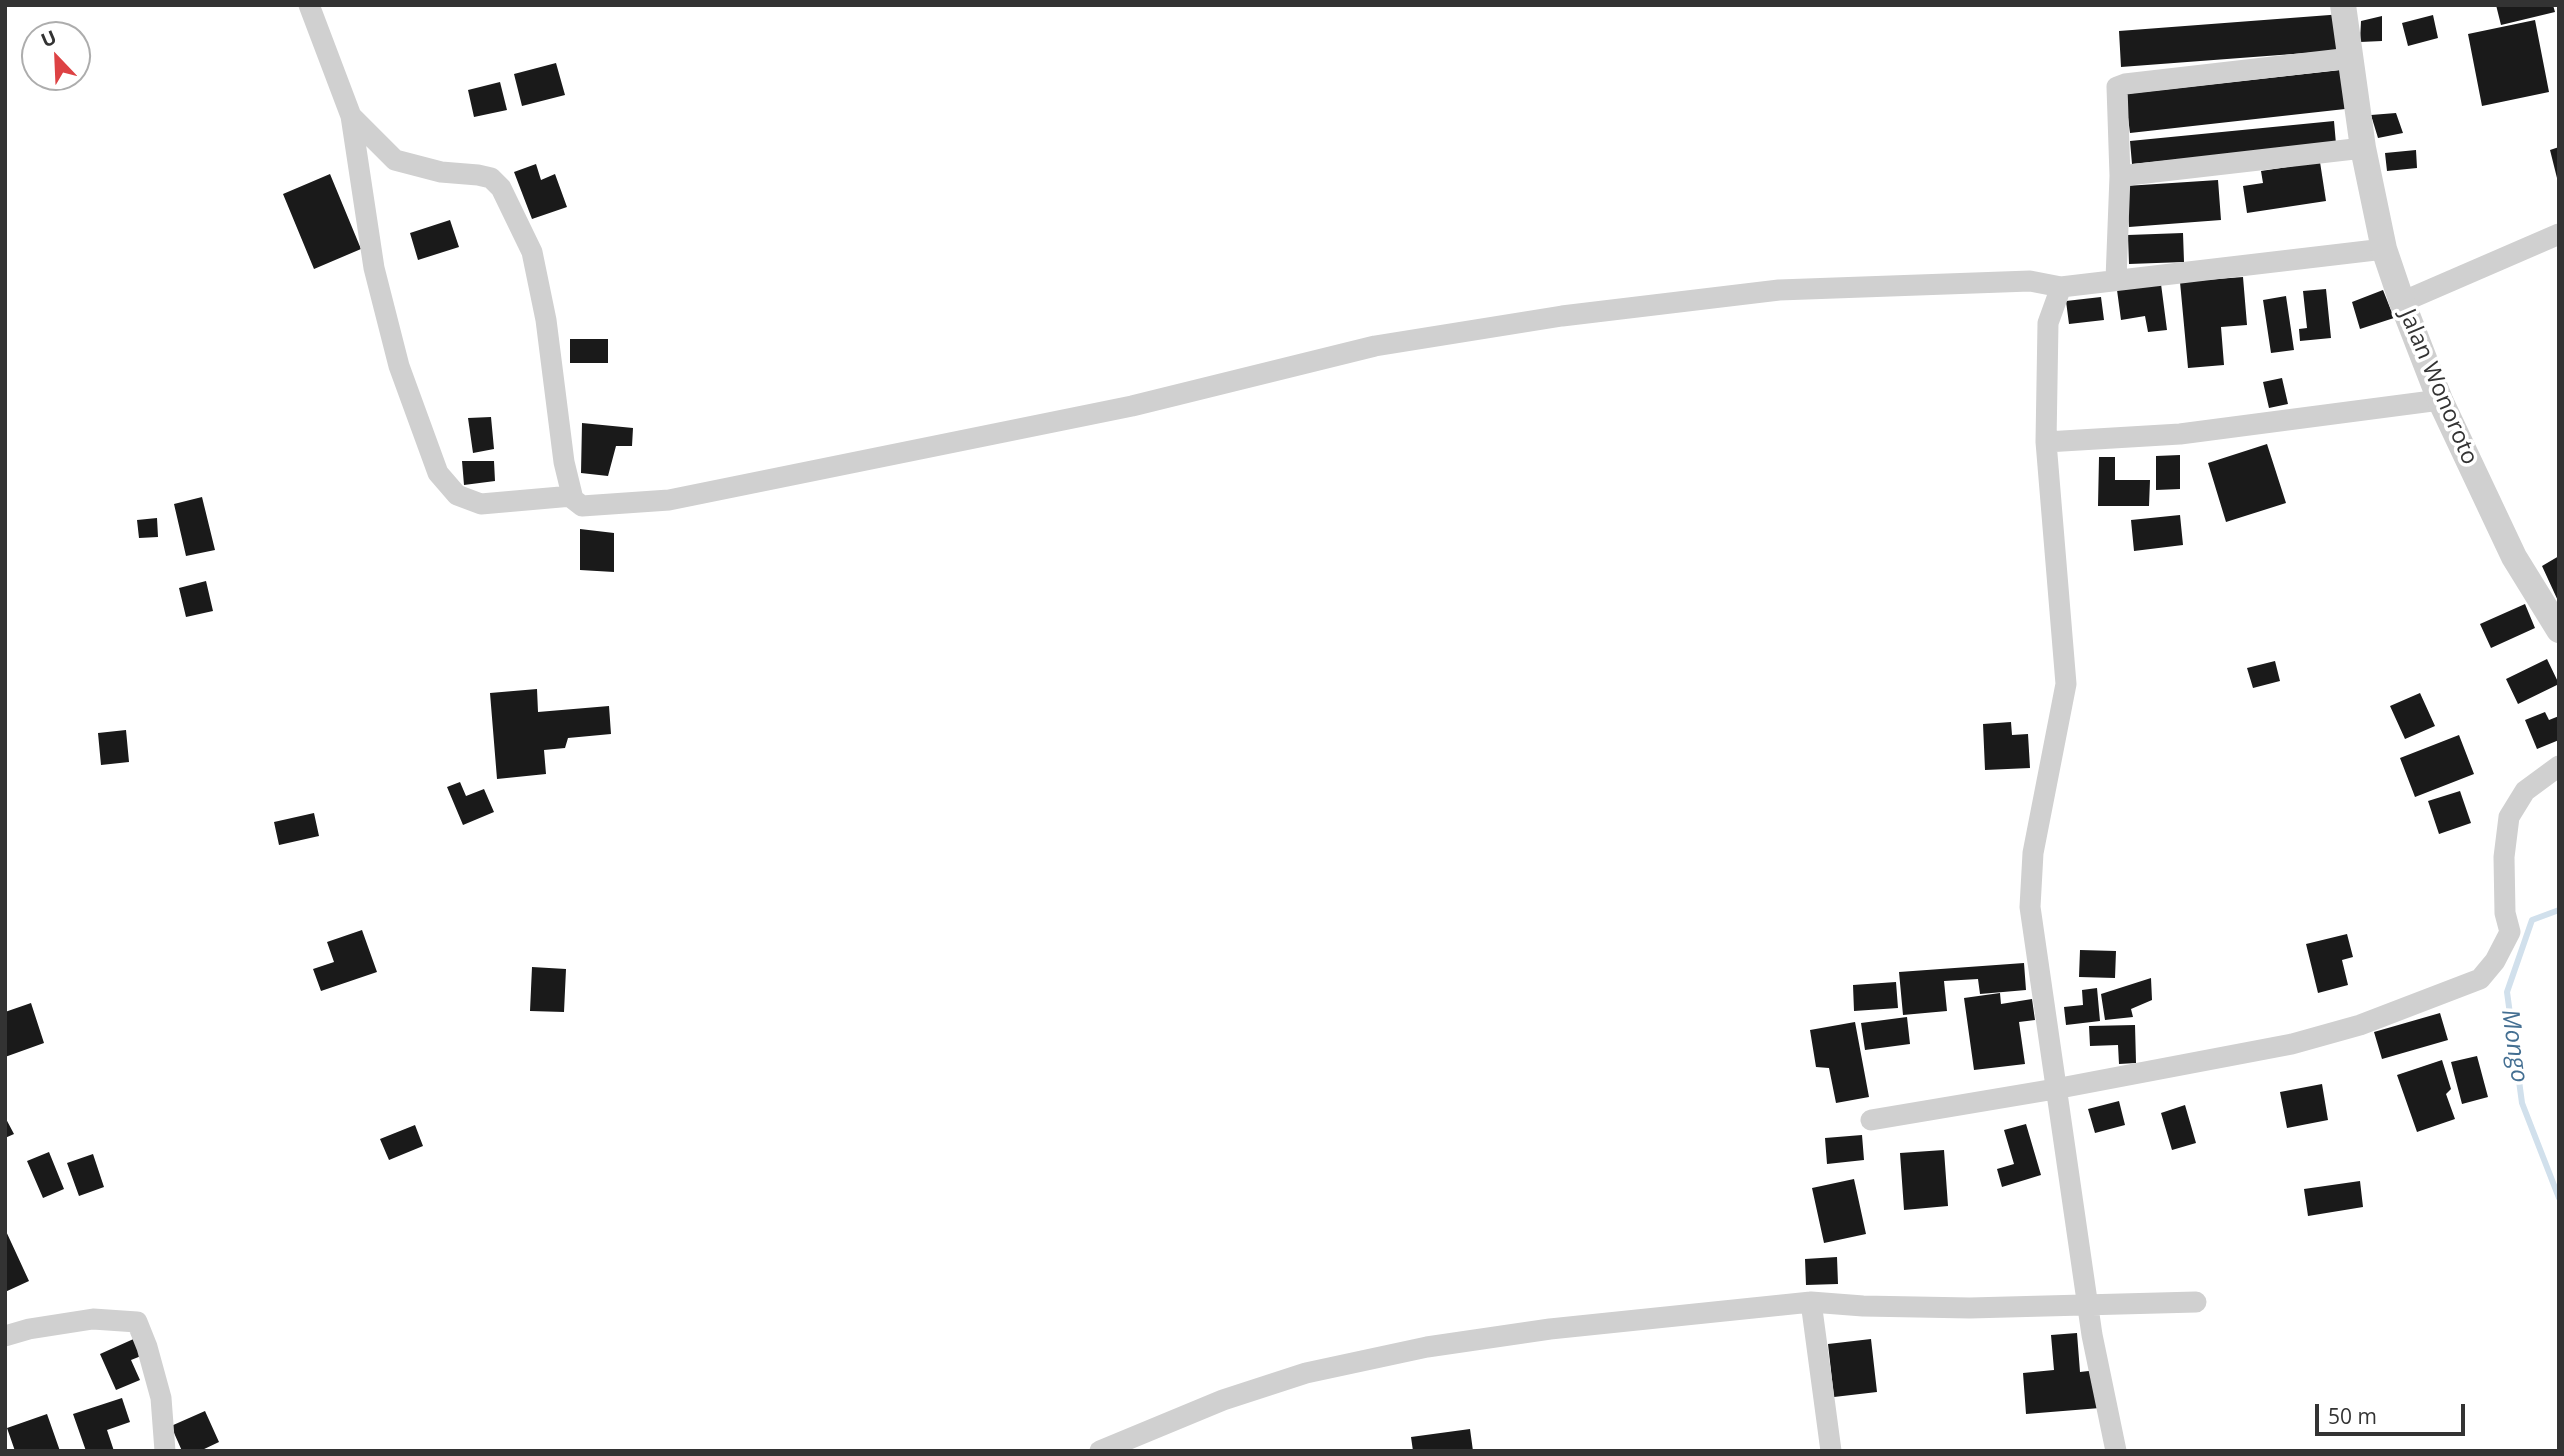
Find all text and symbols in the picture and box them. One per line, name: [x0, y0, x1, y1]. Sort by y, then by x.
north arrow: [21, 21, 91, 91]
text: U: [37, 24, 60, 53]
street label: Jalan Wonoroto: [2393, 305, 2483, 469]
water label: Mongo: [2495, 1008, 2533, 1084]
scale bar: [2319, 1390, 2470, 1434]
text: 50 m: [2328, 1402, 2377, 1430]

